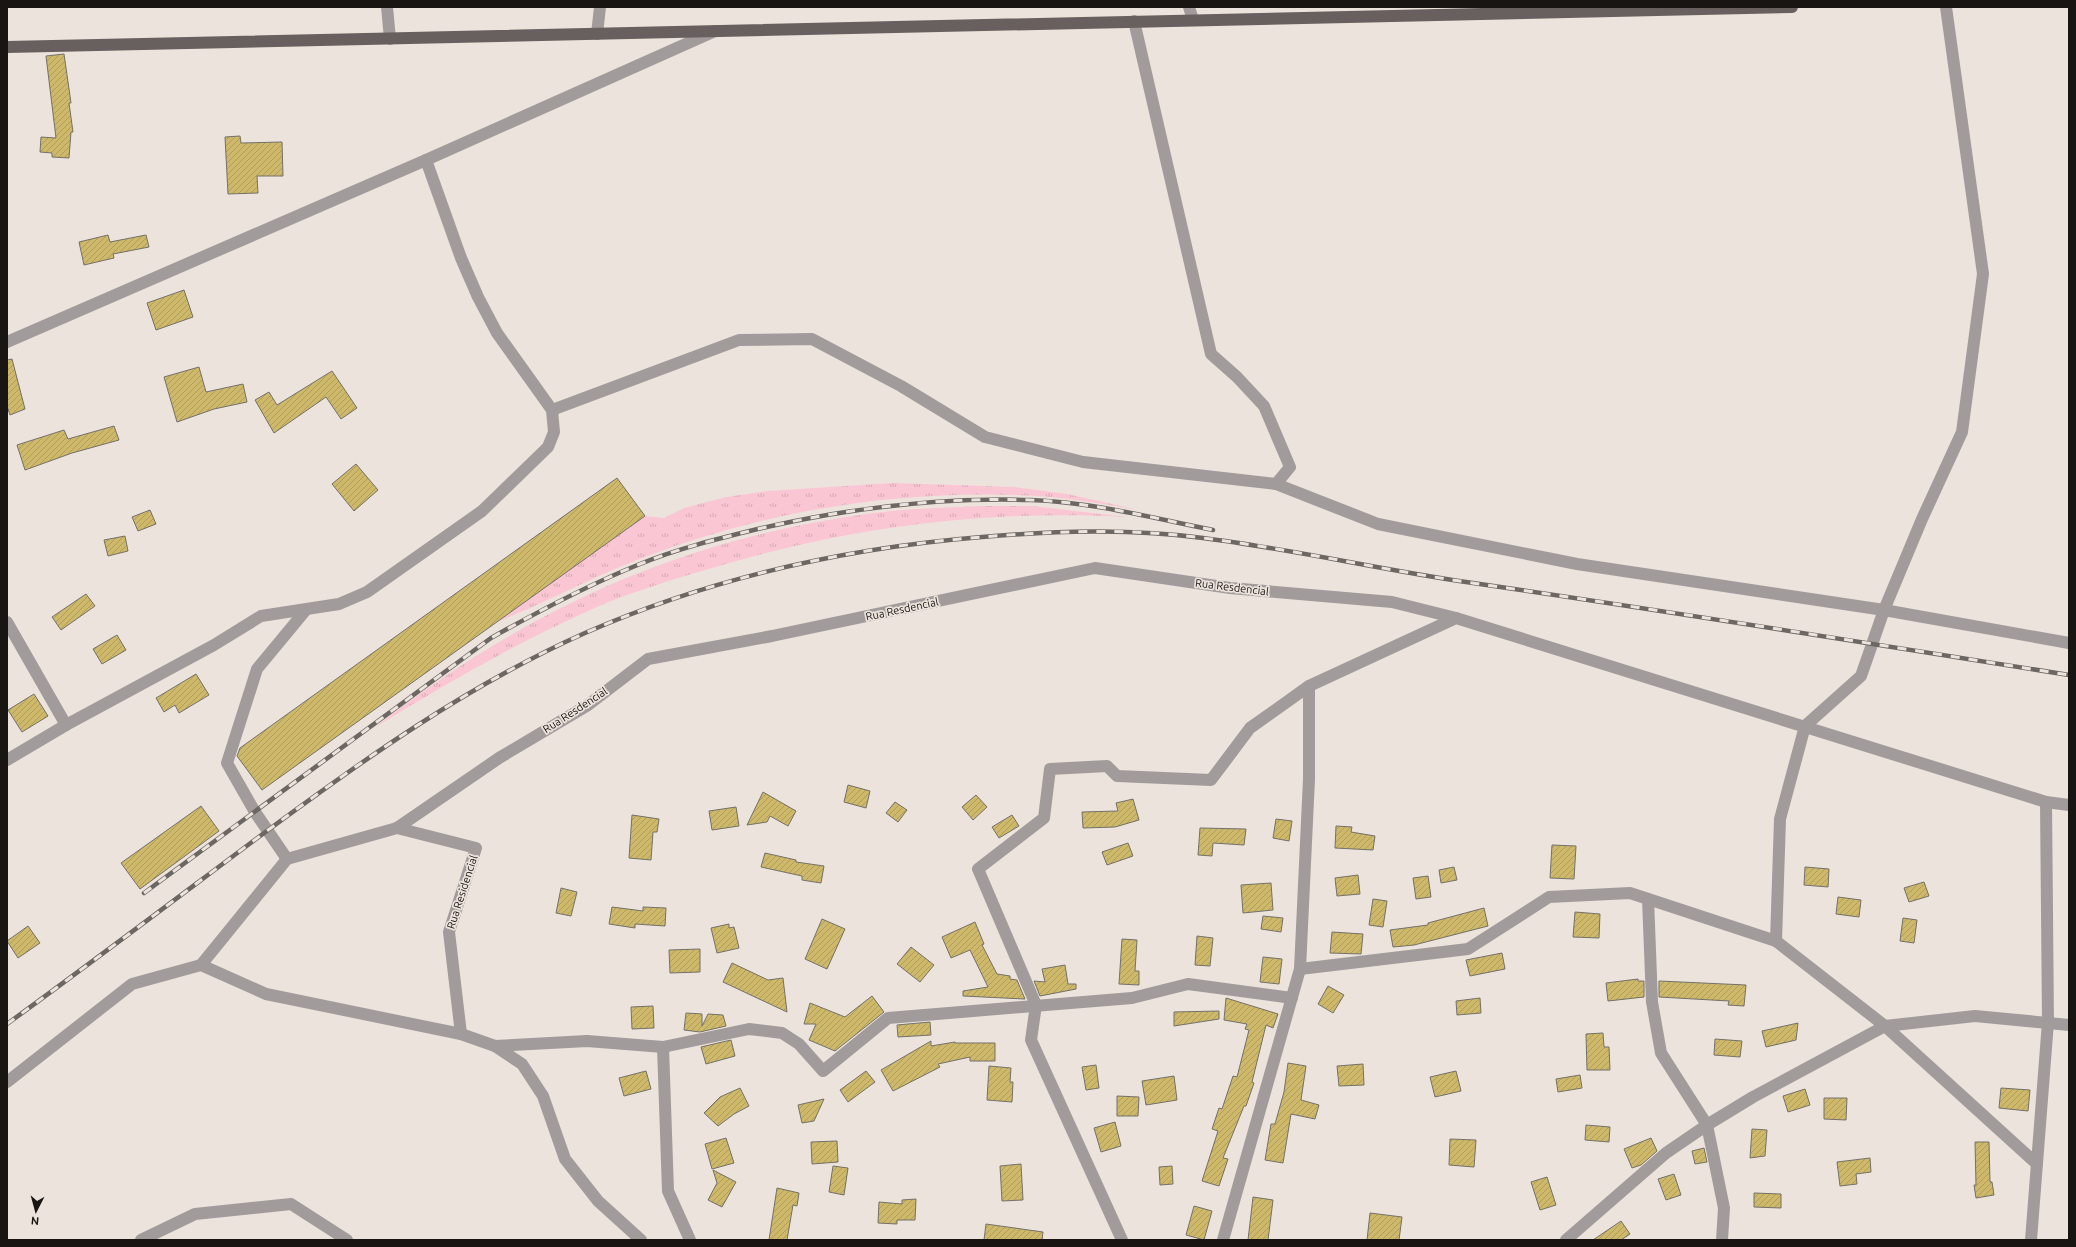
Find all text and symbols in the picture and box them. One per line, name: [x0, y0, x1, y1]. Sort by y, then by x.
street label: Rua Resdencial: [1194, 577, 1270, 597]
street label: Rua Resdencial: [865, 595, 940, 623]
street label: Rua Resdencial: [541, 685, 609, 735]
street label: Rua Residencial: [444, 854, 480, 930]
north arrow: [16, 1191, 56, 1231]
text: N: [30, 1215, 40, 1227]

